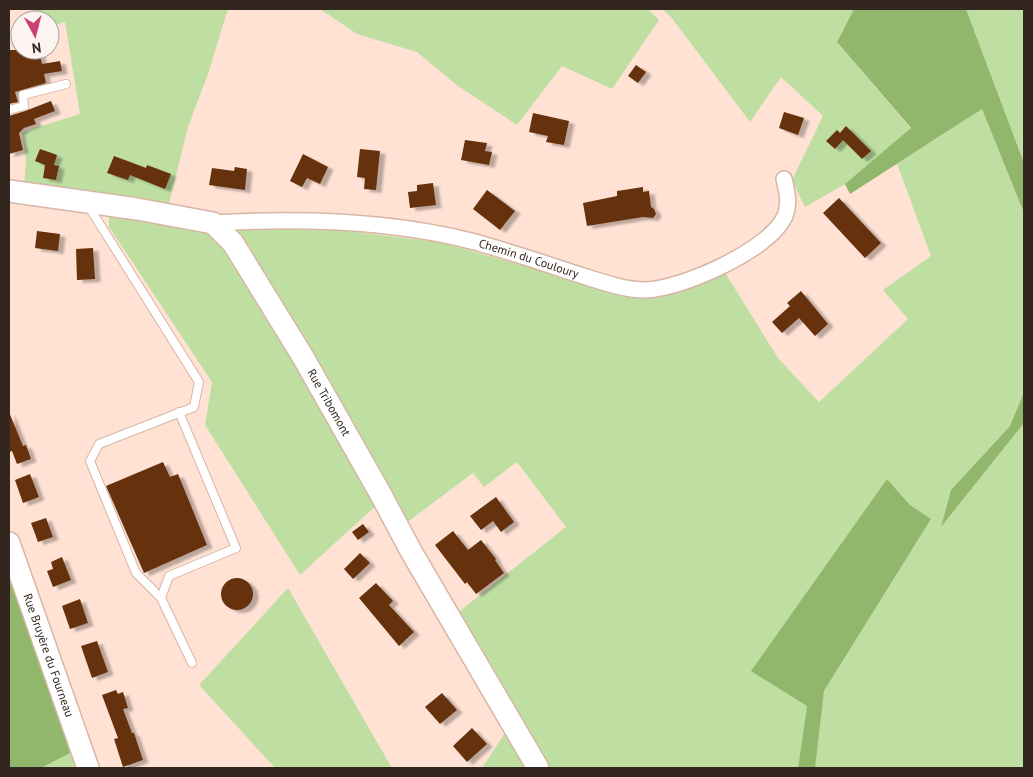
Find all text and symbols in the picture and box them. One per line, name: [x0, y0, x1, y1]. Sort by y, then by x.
north arrow: [10, 10, 60, 60]
text: N: [31, 38, 42, 57]
street label: Chemin du Couloury: [477, 235, 581, 281]
street label: Rue Tribomont: [304, 366, 354, 439]
street label: Rue Bruyère du Fourneau: [20, 591, 77, 719]

